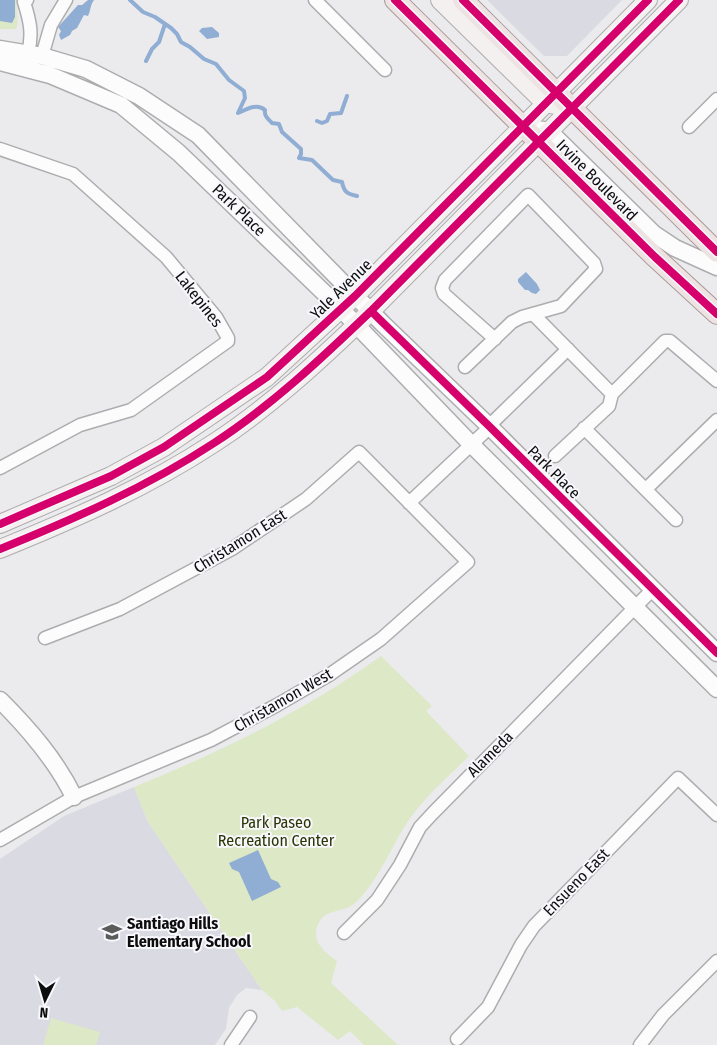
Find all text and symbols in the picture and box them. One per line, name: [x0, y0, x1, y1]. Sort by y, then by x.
street label: Irvine Boulevard: [552, 135, 642, 225]
street label: Park Place: [208, 180, 270, 240]
street label: Yale Avenue: [306, 255, 376, 323]
street label: Lakepines: [171, 267, 227, 331]
street label: Park Place: [524, 442, 584, 502]
street label: Christamon East: [190, 504, 291, 577]
street label: Christamon West: [230, 664, 336, 736]
street label: Alameda: [463, 727, 517, 781]
park label: Park Paseo Recreation Center: [218, 813, 335, 850]
street label: Ensueno East: [539, 844, 613, 920]
place label: Santiago Hills Elementary School: [127, 914, 252, 951]
school or university icon: Santiago Hills Elementary School: [101, 921, 123, 943]
north arrow: [20, 975, 70, 1025]
text: N: [39, 1004, 49, 1021]

